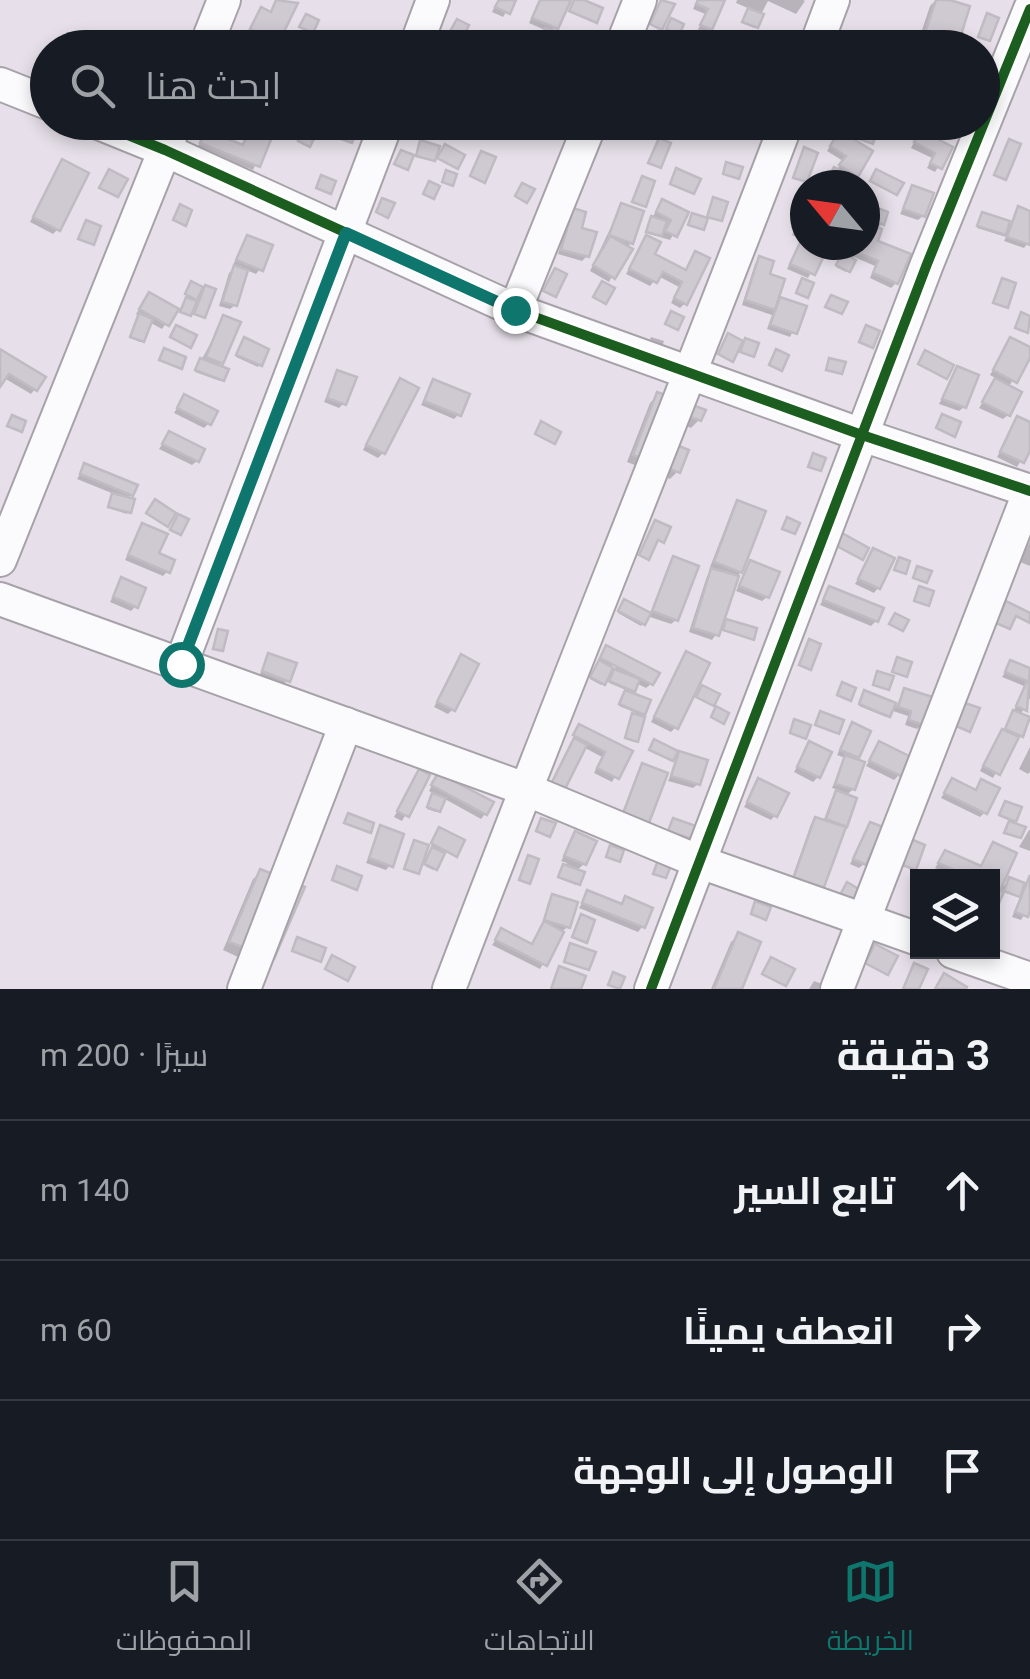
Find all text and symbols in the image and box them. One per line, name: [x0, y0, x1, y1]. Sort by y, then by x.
search box: [30, 30, 1000, 140]
icon: search: [65, 58, 120, 113]
text: ابحث هنا: [145, 64, 281, 108]
north arrow: [790, 170, 880, 260]
route end: [493, 288, 539, 334]
route start: [159, 642, 205, 688]
map controls: [910, 869, 1000, 959]
button: layers: [910, 869, 1000, 959]
text: 3 دقيقة: [837, 1031, 990, 1080]
text: سيرًا · 200 m: [40, 1036, 208, 1074]
icon: ahead: [935, 1163, 990, 1218]
text: تابع السير: [734, 1169, 895, 1213]
text: 140 m: [40, 1171, 130, 1209]
icon: right: [935, 1303, 990, 1358]
text: انعطف يمينًا: [683, 1309, 895, 1353]
text: 60 m: [40, 1311, 112, 1349]
icon: arrive: [935, 1443, 990, 1498]
text: الوصول إلى الوجهة: [573, 1449, 895, 1493]
tab: المحفوظات: [116, 1554, 252, 1666]
tab: الاتجاهات: [484, 1554, 595, 1666]
tab: الخريطة: [827, 1554, 914, 1666]

